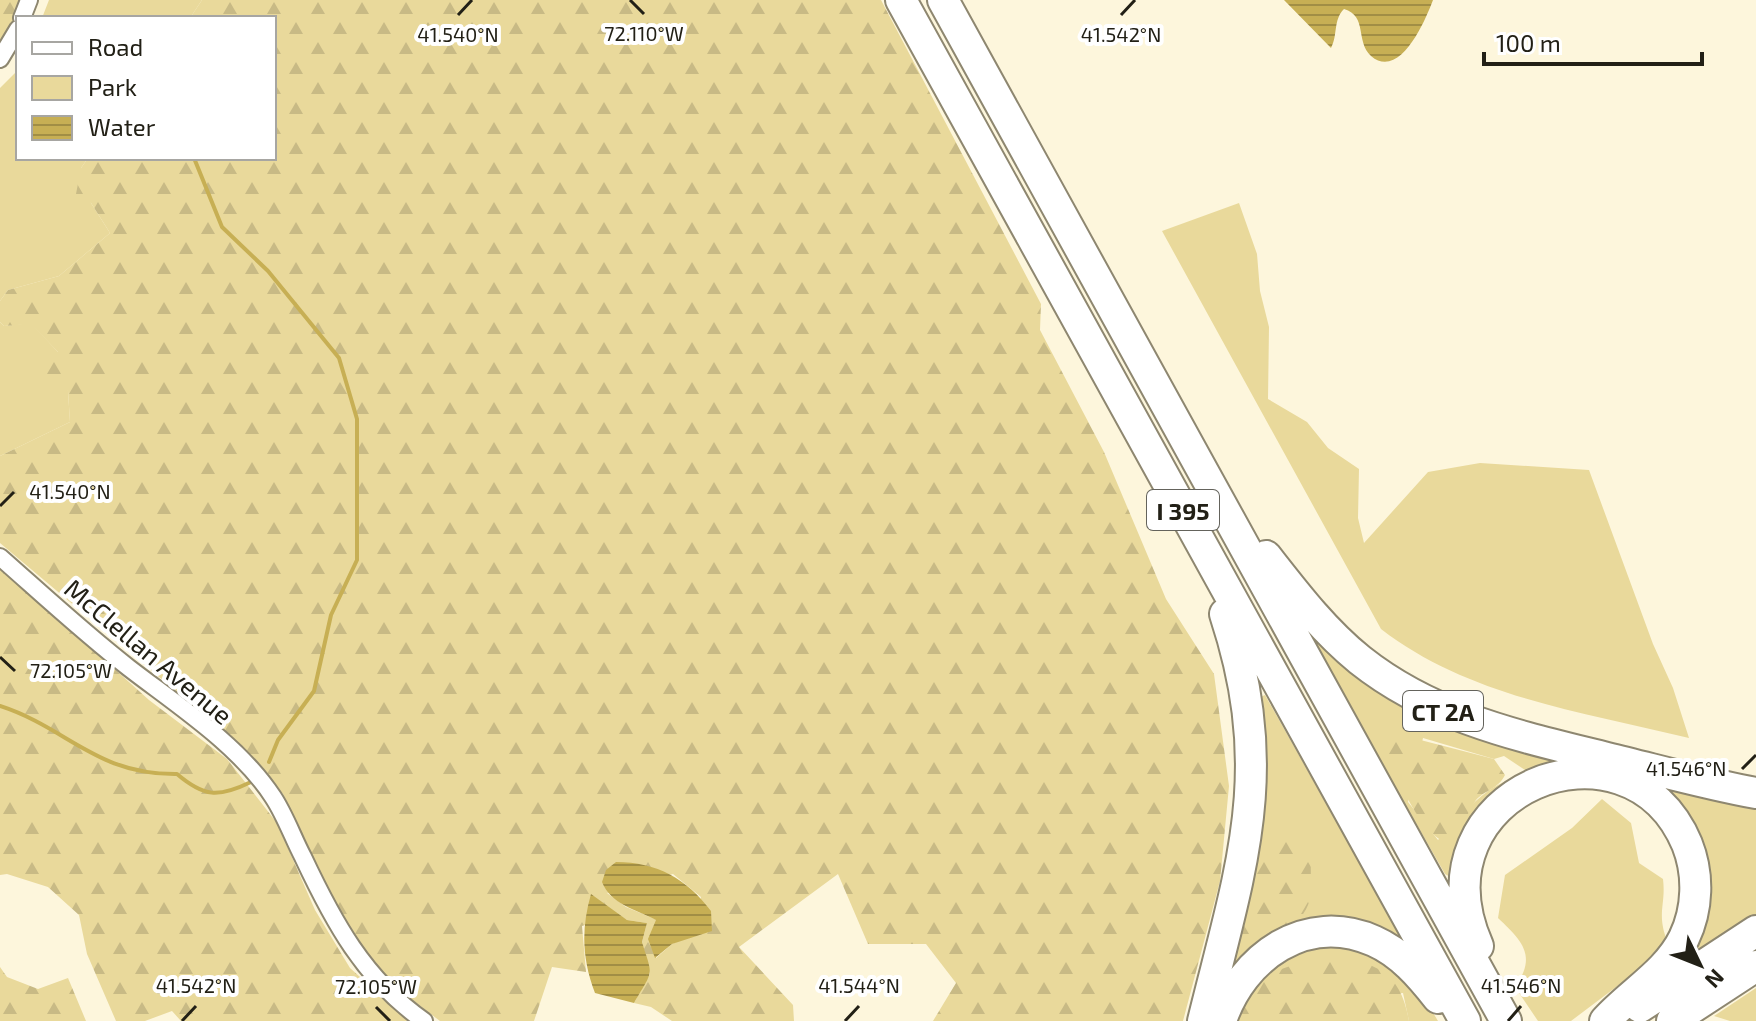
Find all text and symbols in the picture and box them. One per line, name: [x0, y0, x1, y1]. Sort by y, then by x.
legend: [16, 16, 276, 160]
scale bar: [1484, 16, 1702, 66]
text: 72.110°W: [604, 21, 684, 45]
text: 41.540°N: [417, 22, 499, 46]
text: 41.542°N: [1081, 22, 1161, 46]
text: 100 m: [1496, 28, 1561, 57]
text: Road: [88, 32, 143, 61]
text: Park: [88, 72, 137, 101]
text: Water: [88, 112, 156, 141]
text: 41.540°N: [29, 479, 111, 503]
road number: I 395: [1147, 490, 1219, 530]
street label: McClellan Avenue: [59, 572, 239, 730]
text: 72.105°W: [30, 658, 112, 682]
road number: CT 2A: [1403, 691, 1483, 731]
text: 41.546°N: [1646, 756, 1726, 780]
north arrow: [1660, 925, 1740, 1005]
text: N: [1700, 965, 1730, 994]
text: 41.542°N: [156, 973, 236, 997]
text: 41.544°N: [818, 973, 900, 997]
text: 41.546°N: [1481, 973, 1561, 997]
text: 72.105°W: [335, 974, 417, 998]

